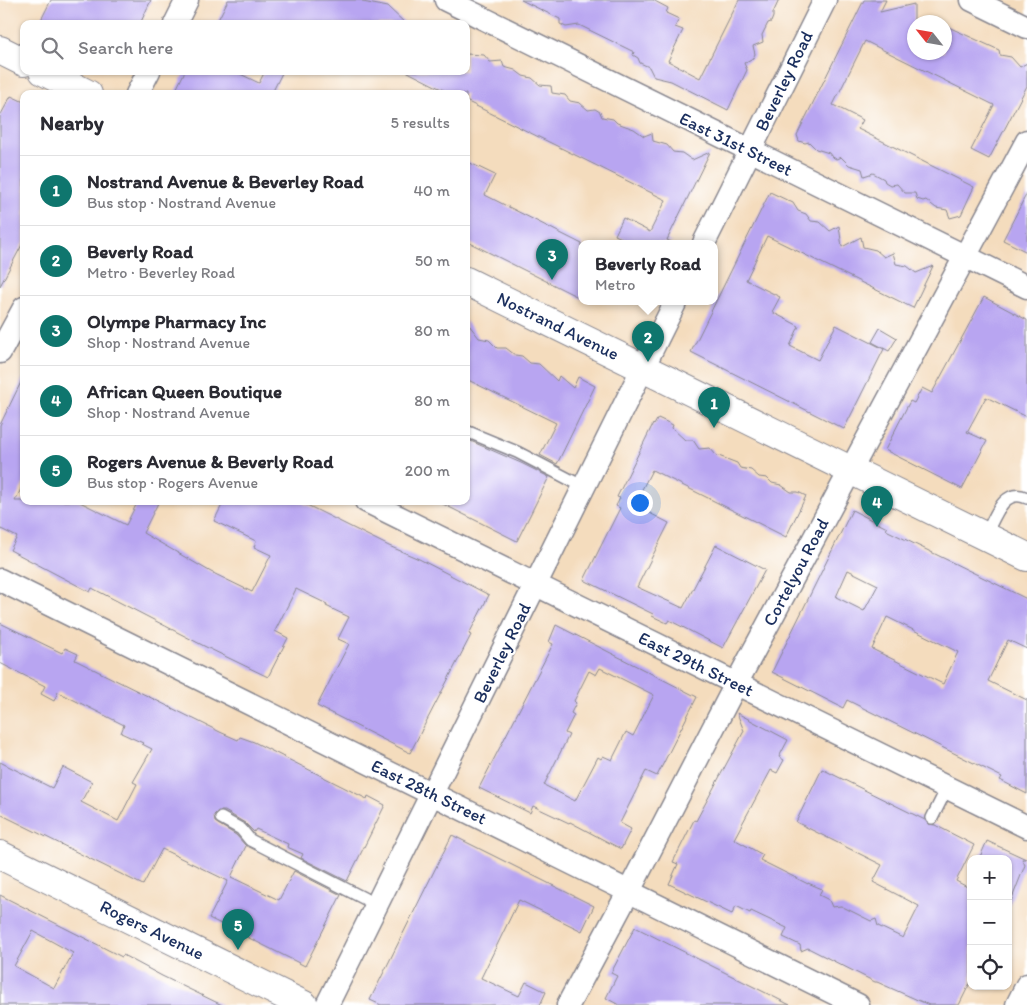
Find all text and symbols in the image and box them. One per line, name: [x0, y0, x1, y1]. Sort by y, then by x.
north arrow: [907, 15, 952, 60]
search box: [20, 20, 470, 75]
street label: Beverley Road: [750, 27, 818, 135]
icon: search: [38, 34, 66, 62]
text: Search here: [78, 36, 173, 59]
street label: East 31st Street: [676, 107, 796, 181]
text: Nearby: [40, 110, 104, 135]
text: 5 results: [390, 113, 450, 132]
text: Nostrand Avenue & Beverley Road: [87, 170, 364, 193]
text: 1: [52, 181, 60, 200]
text: 40 m: [413, 181, 450, 200]
text: Bus stop · Nostrand Avenue: [87, 193, 276, 212]
pin: 3: [536, 239, 568, 280]
text: Beverly Road: [87, 240, 193, 263]
popup: [578, 240, 718, 305]
text: 2: [52, 251, 60, 270]
text: 50 m: [415, 251, 450, 270]
text: Beverly Road: [595, 252, 701, 275]
text: Metro · Beverley Road: [87, 263, 235, 282]
text: Metro: [595, 275, 635, 294]
street label: Nostrand Avenue: [493, 287, 623, 365]
text: Olympe Pharmacy Inc: [87, 310, 266, 333]
text: 3: [52, 321, 60, 340]
text: 80 m: [414, 321, 450, 340]
pin: 2: [632, 321, 664, 362]
text: Shop · Nostrand Avenue: [87, 333, 250, 352]
text: African Queen Boutique: [87, 380, 282, 403]
pin: 1: [698, 387, 730, 428]
text: 4: [51, 391, 61, 410]
text: 80 m: [414, 391, 450, 410]
text: Shop · Nostrand Avenue: [87, 403, 250, 422]
text: Rogers Avenue & Beverly Road: [87, 450, 333, 473]
text: 5: [52, 461, 60, 480]
text: 200 m: [405, 461, 450, 480]
text: Bus stop · Rogers Avenue: [87, 473, 258, 492]
pin: 4: [861, 486, 893, 527]
your location: [627, 490, 653, 516]
street label: Cortelyou Road: [758, 514, 834, 630]
street label: Beverley Road: [468, 599, 536, 707]
street label: East 29th Street: [635, 627, 757, 701]
street label: East 28th Street: [368, 755, 491, 830]
map controls: [967, 855, 1012, 990]
button: +: [967, 855, 1012, 900]
street label: Rogers Avenue: [96, 895, 208, 965]
button: −: [967, 900, 1012, 945]
pin: 5: [222, 909, 254, 950]
button: locate: [967, 945, 1012, 990]

